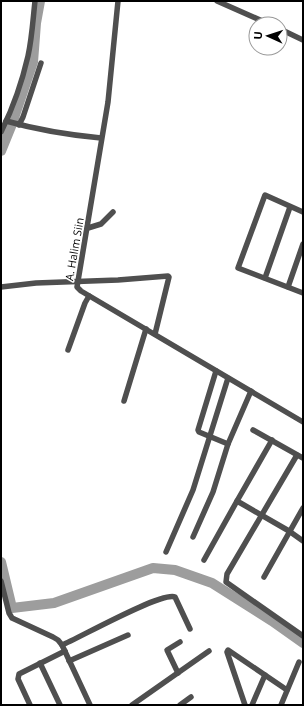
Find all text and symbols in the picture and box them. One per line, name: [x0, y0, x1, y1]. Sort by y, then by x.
north arrow: [248, 16, 288, 56]
text: U: [250, 31, 265, 40]
street label: A. Halim Siin: [61, 216, 87, 282]

